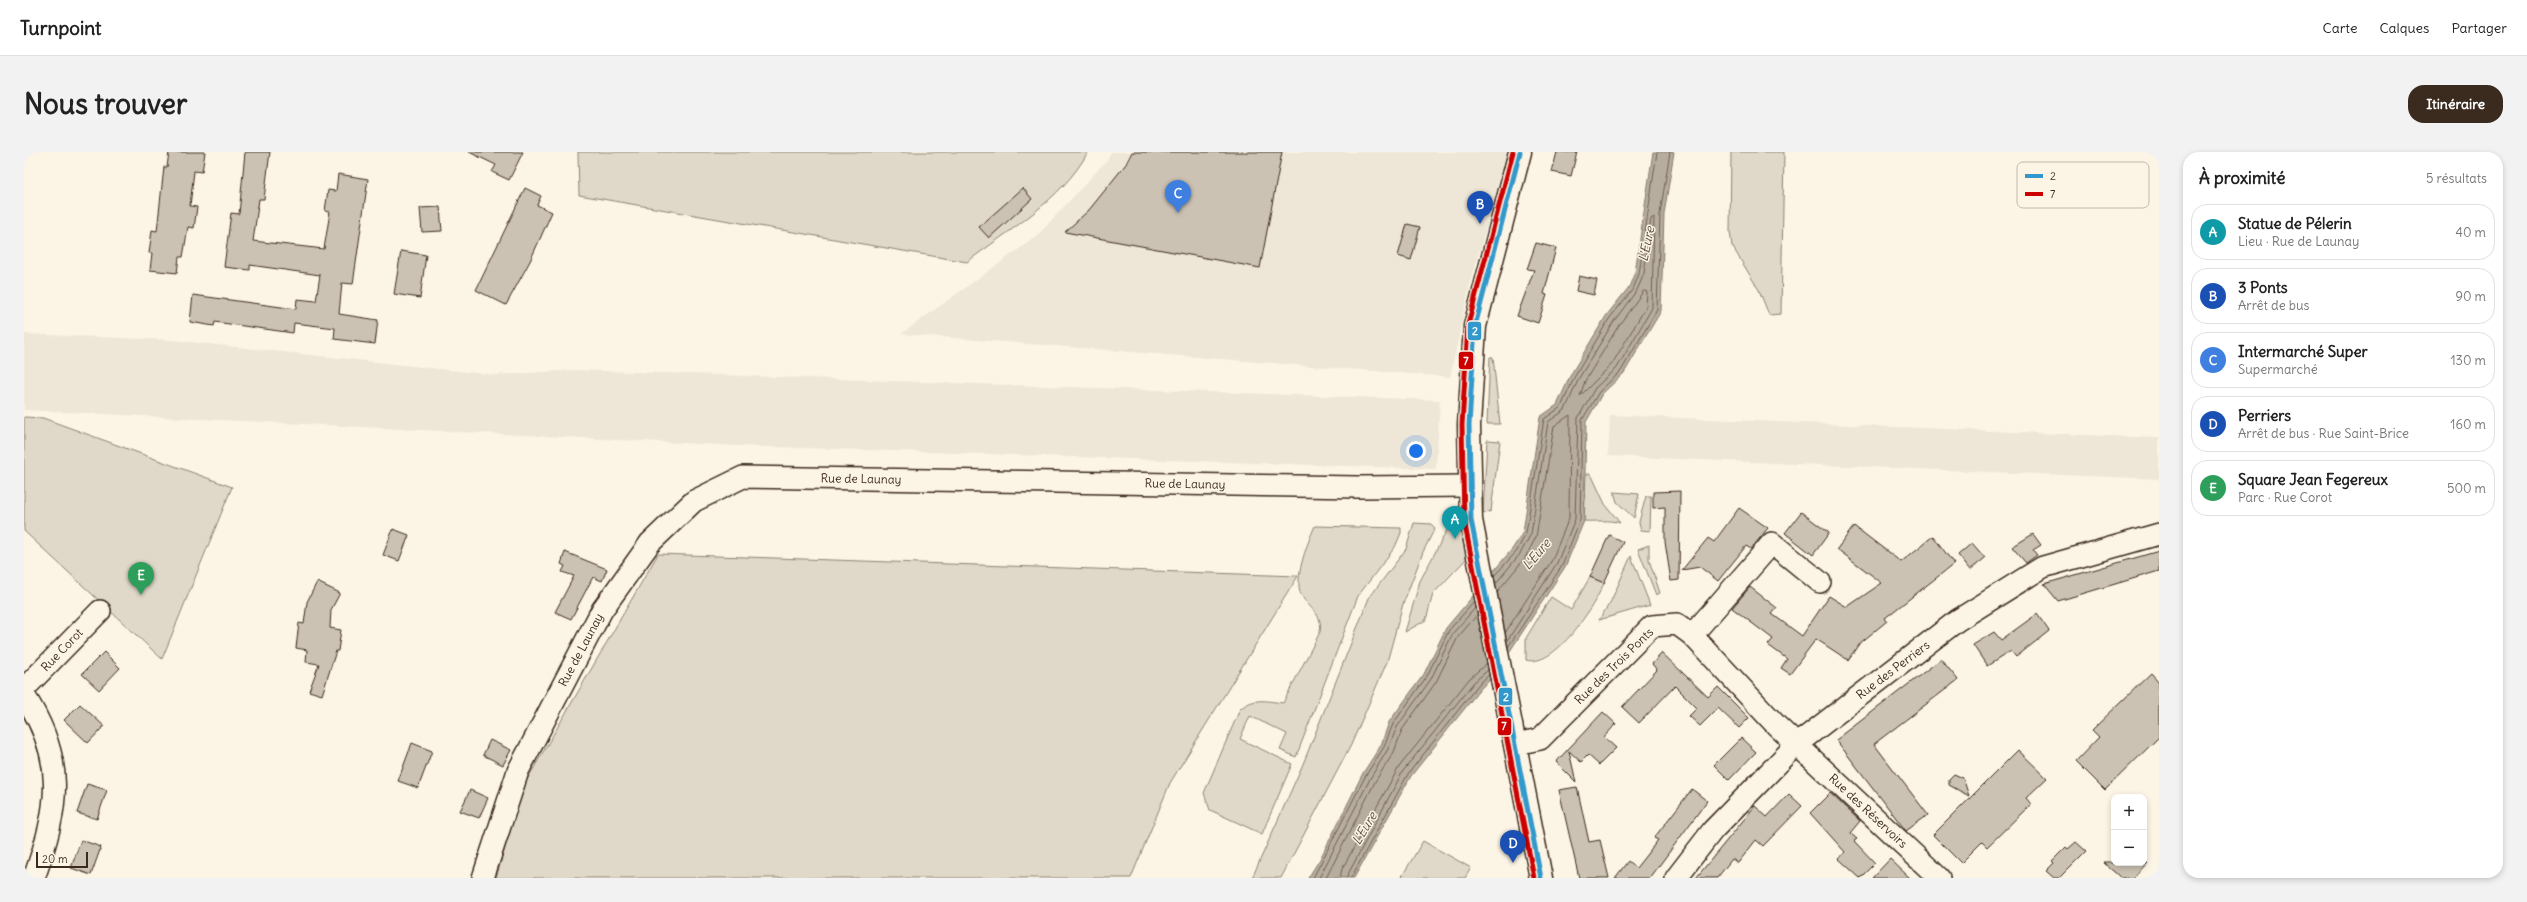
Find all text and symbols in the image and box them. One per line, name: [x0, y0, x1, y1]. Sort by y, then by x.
text: Turnpoint: [20, 16, 101, 40]
text: Carte: [2323, 19, 2357, 37]
text: Calques: [2379, 19, 2429, 37]
text: Partager: [2451, 19, 2507, 37]
button: Itinéraire: [2408, 85, 2503, 123]
text: Nous trouver: [24, 86, 187, 122]
legend: [2017, 162, 2149, 208]
text: À proximité: [2199, 167, 2285, 189]
text: 2: [2050, 169, 2056, 183]
text: 5 résultats: [2426, 170, 2487, 187]
pin: C: [1165, 180, 1191, 213]
text: 7: [2050, 187, 2056, 201]
pin: B: [1467, 191, 1493, 224]
text: Statue de Pélerin: [2238, 214, 2352, 233]
water label: L'Eure: [1634, 224, 1659, 263]
text: A: [2209, 224, 2217, 241]
text: 40 m: [2455, 224, 2486, 241]
text: Lieu · Rue de Launay: [2238, 233, 2359, 250]
text: 3 Ponts: [2238, 278, 2288, 297]
text: B: [2209, 288, 2217, 305]
text: 90 m: [2455, 288, 2486, 305]
text: Arrêt de bus: [2238, 297, 2309, 314]
line badge: 2: [1467, 321, 1482, 341]
text: 2: [1472, 324, 1478, 338]
text: Intermarché Super: [2238, 342, 2368, 361]
line badge: 7: [1458, 351, 1474, 370]
text: C: [2209, 352, 2217, 369]
text: 130 m: [2450, 352, 2486, 369]
text: 7: [1463, 354, 1469, 368]
text: Supermarché: [2238, 361, 2318, 378]
text: Perriers: [2238, 406, 2291, 425]
text: D: [2208, 416, 2218, 433]
text: 160 m: [2450, 416, 2486, 433]
text: Arrêt de bus · Rue Saint-Brice: [2238, 425, 2409, 442]
your location: [1406, 441, 1426, 461]
street label: Rue de Launay: [820, 470, 902, 487]
text: Square Jean Fegereux: [2238, 470, 2388, 489]
street label: Rue de Launay: [1144, 475, 1226, 492]
text: E: [2209, 480, 2217, 497]
text: 500 m: [2447, 480, 2486, 497]
text: Parc · Rue Corot: [2238, 489, 2332, 506]
pin: A: [1442, 506, 1468, 539]
water label: L'Eure: [1519, 535, 1555, 573]
pin: E: [128, 562, 154, 595]
street label: Rue de Launay: [555, 611, 606, 689]
street label: Rue des Trois Ponts: [1571, 624, 1656, 707]
street label: Rue Corot: [38, 625, 86, 674]
street label: Rue des Perriers: [1853, 637, 1932, 702]
line badge: 2: [1498, 687, 1513, 706]
text: 2: [1503, 690, 1509, 704]
line badge: 7: [1497, 717, 1512, 736]
text: 7: [1501, 719, 1507, 733]
street label: Rue des Réservoirs: [1826, 770, 1911, 851]
map controls: [2111, 794, 2147, 866]
button: +: [2111, 794, 2147, 830]
water label: L'Eure: [1348, 808, 1381, 848]
pin: D: [1500, 830, 1526, 863]
button: −: [2111, 830, 2147, 866]
scale bar: [36, 850, 88, 869]
text: 20 m: [42, 852, 68, 866]

